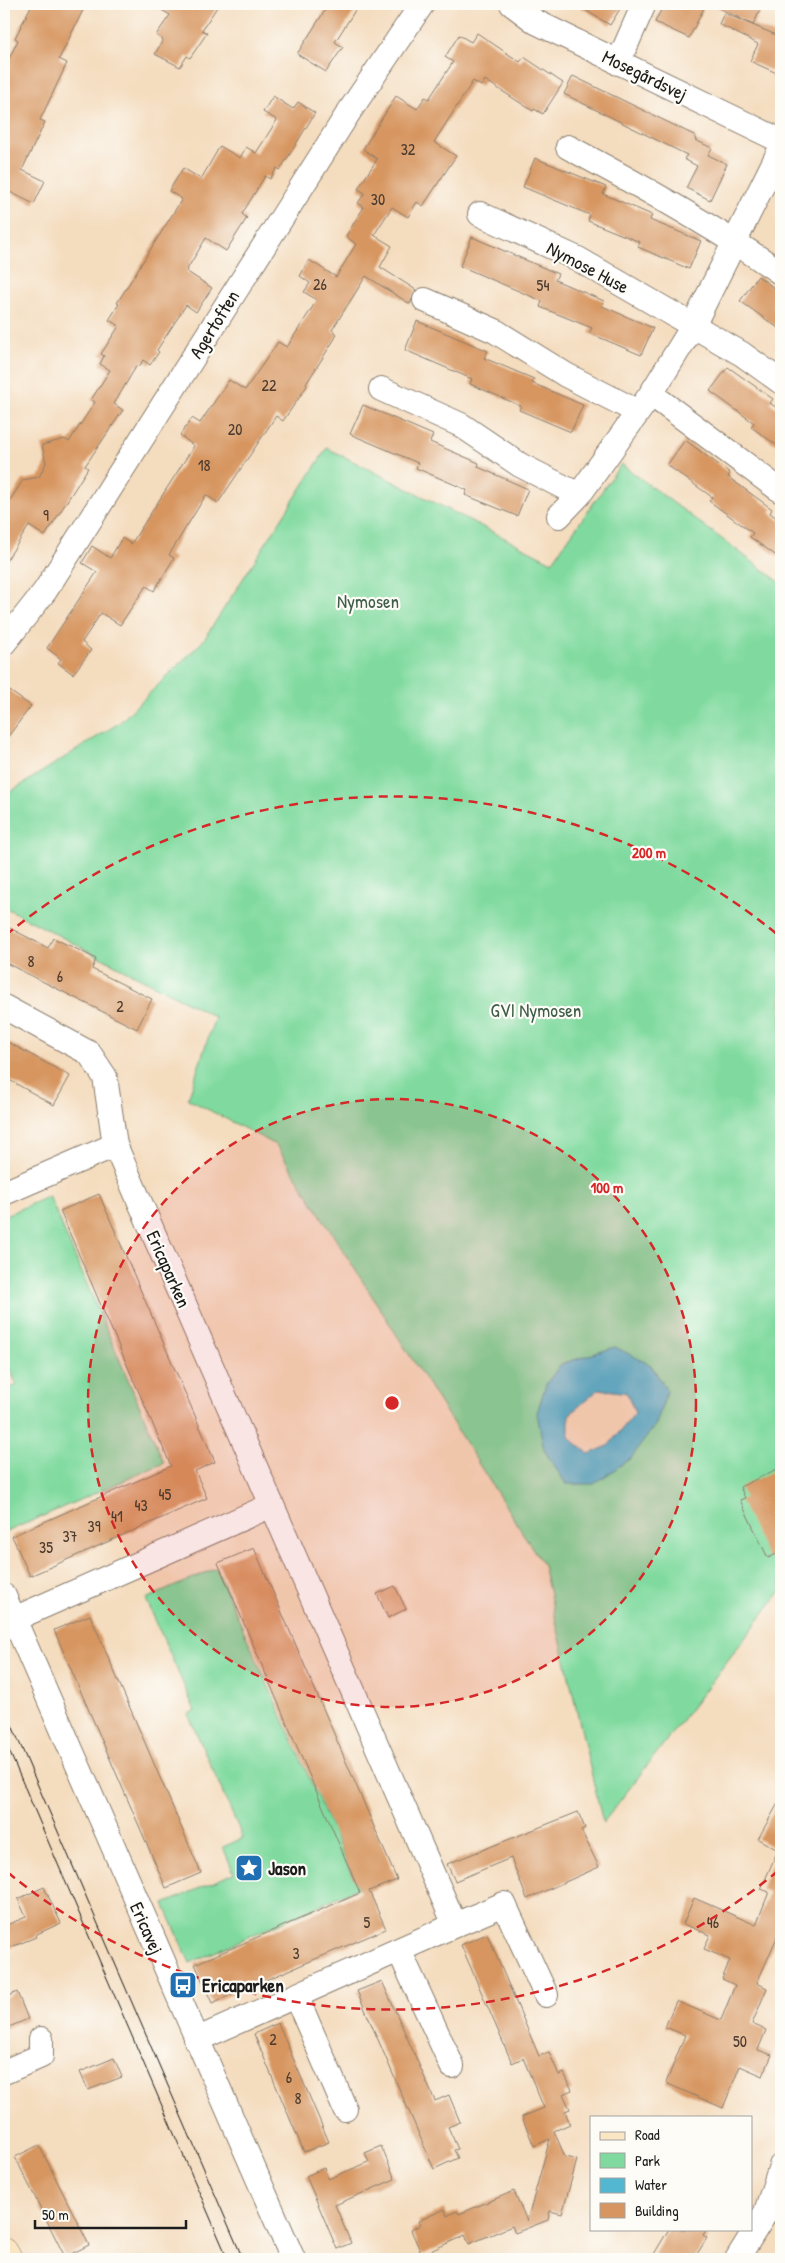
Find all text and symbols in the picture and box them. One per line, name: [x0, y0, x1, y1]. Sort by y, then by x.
street label: Mosegårdsvej: [598, 43, 692, 107]
house number: 32: [401, 138, 416, 160]
house number: 30: [371, 188, 385, 210]
street label: Nymose Huse: [542, 235, 634, 300]
house number: 26: [313, 273, 327, 295]
house number: 54: [537, 274, 549, 296]
street label: Agertoften: [183, 285, 245, 363]
house number: 22: [262, 374, 277, 396]
house number: 20: [228, 418, 242, 440]
house number: 18: [198, 454, 210, 476]
house number: 9: [43, 504, 49, 526]
park label: Nymosen: [337, 588, 399, 614]
text: 200 m: [632, 842, 666, 863]
house number: 8: [28, 950, 35, 972]
house number: 6: [57, 965, 63, 987]
house number: 2: [116, 995, 124, 1017]
park label: GVI Nymosen: [491, 997, 581, 1023]
text: 100 m: [591, 1177, 623, 1198]
street label: Ericaparken: [141, 1226, 197, 1312]
centre of rings: [383, 1394, 401, 1412]
house number: 45: [159, 1483, 172, 1505]
house number: 43: [134, 1494, 148, 1516]
house number: 41: [111, 1505, 123, 1527]
house number: 39: [87, 1515, 101, 1537]
house number: 37: [62, 1525, 78, 1547]
house number: 35: [39, 1536, 53, 1558]
place icon: Jason: [234, 1853, 264, 1883]
place label: Jason: [268, 1855, 306, 1881]
street label: Ericavej: [124, 1898, 170, 1958]
house number: 5: [364, 1911, 371, 1933]
house number: 46: [707, 1911, 719, 1933]
house number: 3: [292, 1942, 300, 1964]
bus stop icon: Ericaparken: [168, 1970, 198, 2000]
place label: Ericaparken: [202, 1972, 284, 1999]
house number: 2: [269, 2028, 277, 2050]
house number: 50: [733, 2030, 747, 2052]
house number: 6: [286, 2066, 292, 2088]
house number: 8: [295, 2087, 302, 2109]
legend: [590, 2116, 752, 2230]
text: Road: [635, 2124, 660, 2145]
text: Park: [635, 2150, 660, 2171]
text: Water: [635, 2174, 667, 2195]
scale bar: [35, 2198, 186, 2230]
text: Building: [635, 2200, 679, 2221]
text: 50 m: [42, 2204, 69, 2225]

